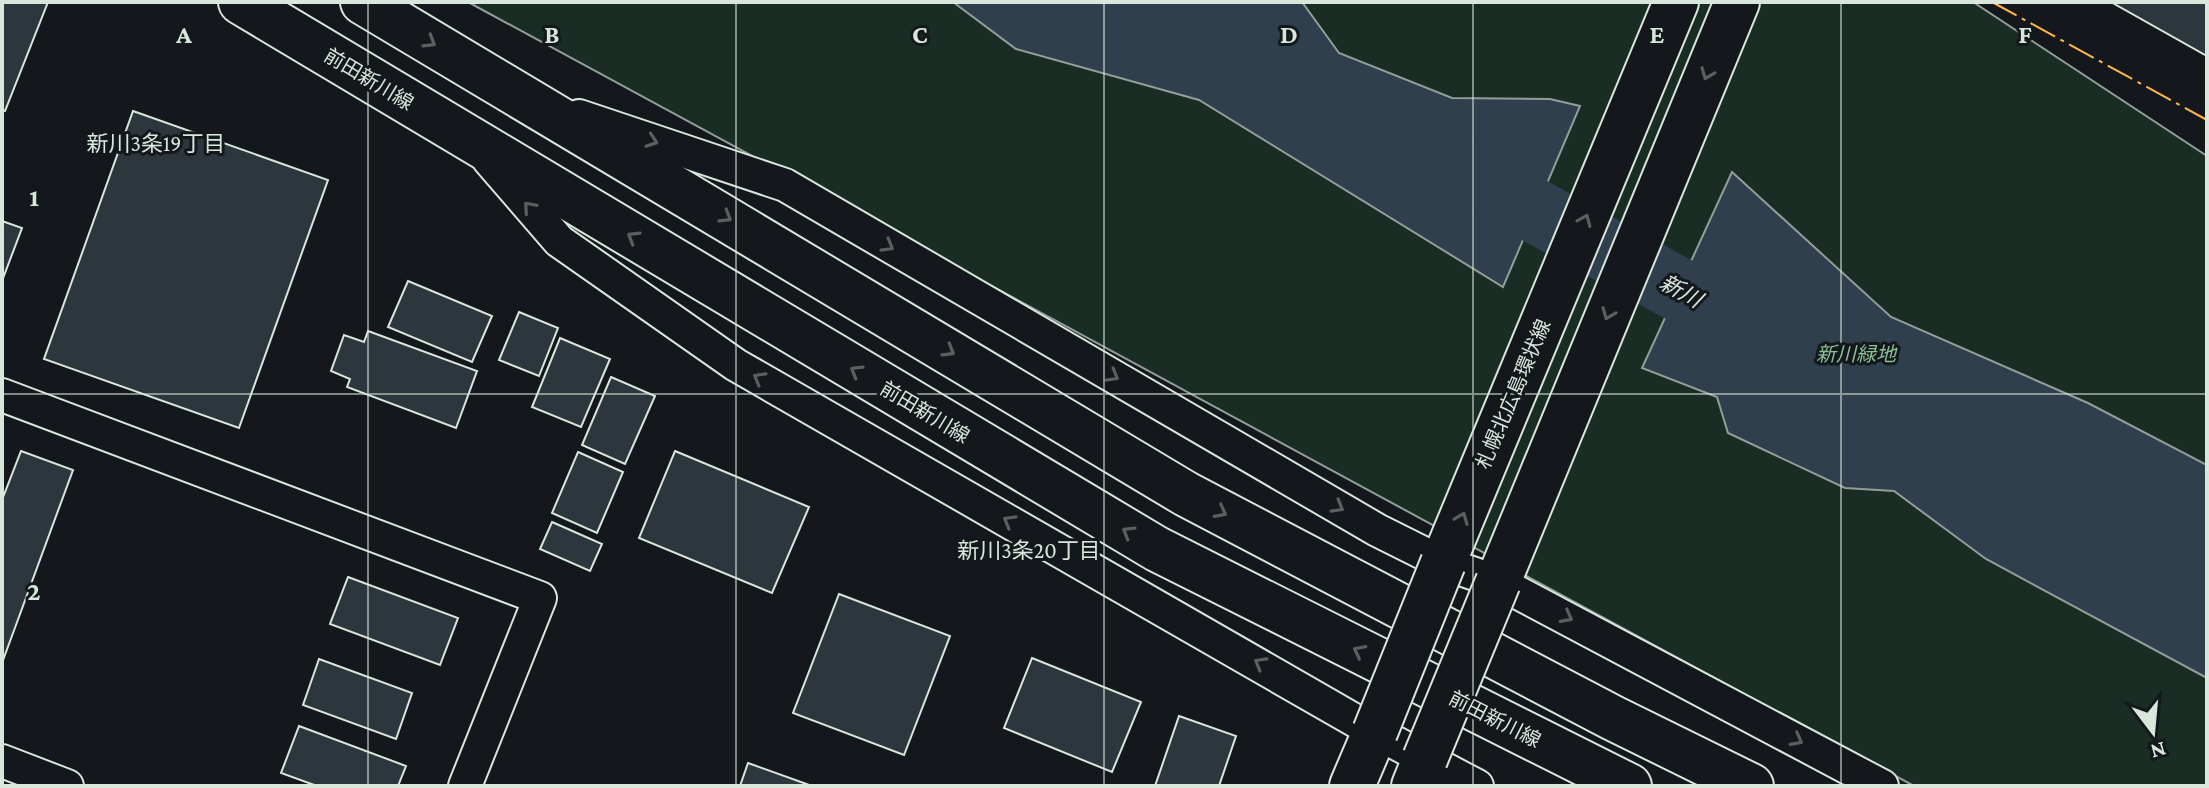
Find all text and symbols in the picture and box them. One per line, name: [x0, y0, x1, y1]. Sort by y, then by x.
text: A: [175, 20, 192, 49]
text: B: [544, 20, 560, 49]
text: C: [912, 20, 928, 49]
text: D: [1280, 20, 1298, 49]
text: E: [1650, 20, 1665, 49]
text: F: [2018, 20, 2032, 49]
one-way arrow: [421, 32, 436, 48]
street label: 前田新川線: [320, 44, 418, 114]
one-way arrow: [1701, 66, 1717, 80]
district label: 新川3条19丁目: [87, 131, 225, 156]
one-way arrow: [644, 131, 658, 147]
text: 1: [29, 183, 39, 212]
one-way arrow: [525, 201, 539, 216]
one-way arrow: [717, 208, 732, 223]
one-way arrow: [1575, 214, 1592, 228]
one-way arrow: [627, 232, 642, 247]
one-way arrow: [880, 236, 894, 252]
water label: 新川: [1656, 269, 1708, 314]
one-way arrow: [1601, 306, 1618, 320]
street label: 札幌北広島環状線: [1472, 316, 1554, 472]
one-way arrow: [940, 341, 955, 357]
park label: 新川緑地: [1816, 343, 1898, 365]
one-way arrow: [850, 365, 865, 381]
one-way arrow: [1104, 366, 1119, 382]
one-way arrow: [753, 373, 767, 388]
street label: 前田新川線: [876, 377, 974, 447]
one-way arrow: [1329, 497, 1344, 513]
one-way arrow: [1213, 502, 1227, 517]
one-way arrow: [1452, 512, 1468, 526]
one-way arrow: [1003, 515, 1018, 531]
one-way arrow: [1122, 526, 1137, 542]
district label: 新川3条20丁目: [957, 538, 1101, 563]
text: 2: [27, 577, 41, 606]
one-way arrow: [1559, 608, 1574, 623]
one-way arrow: [1353, 645, 1368, 661]
one-way arrow: [1254, 657, 1268, 673]
street label: 前田新川線: [1445, 686, 1545, 752]
north arrow: [2113, 692, 2193, 772]
one-way arrow: [1788, 730, 1802, 746]
text: N: [2148, 737, 2169, 765]

